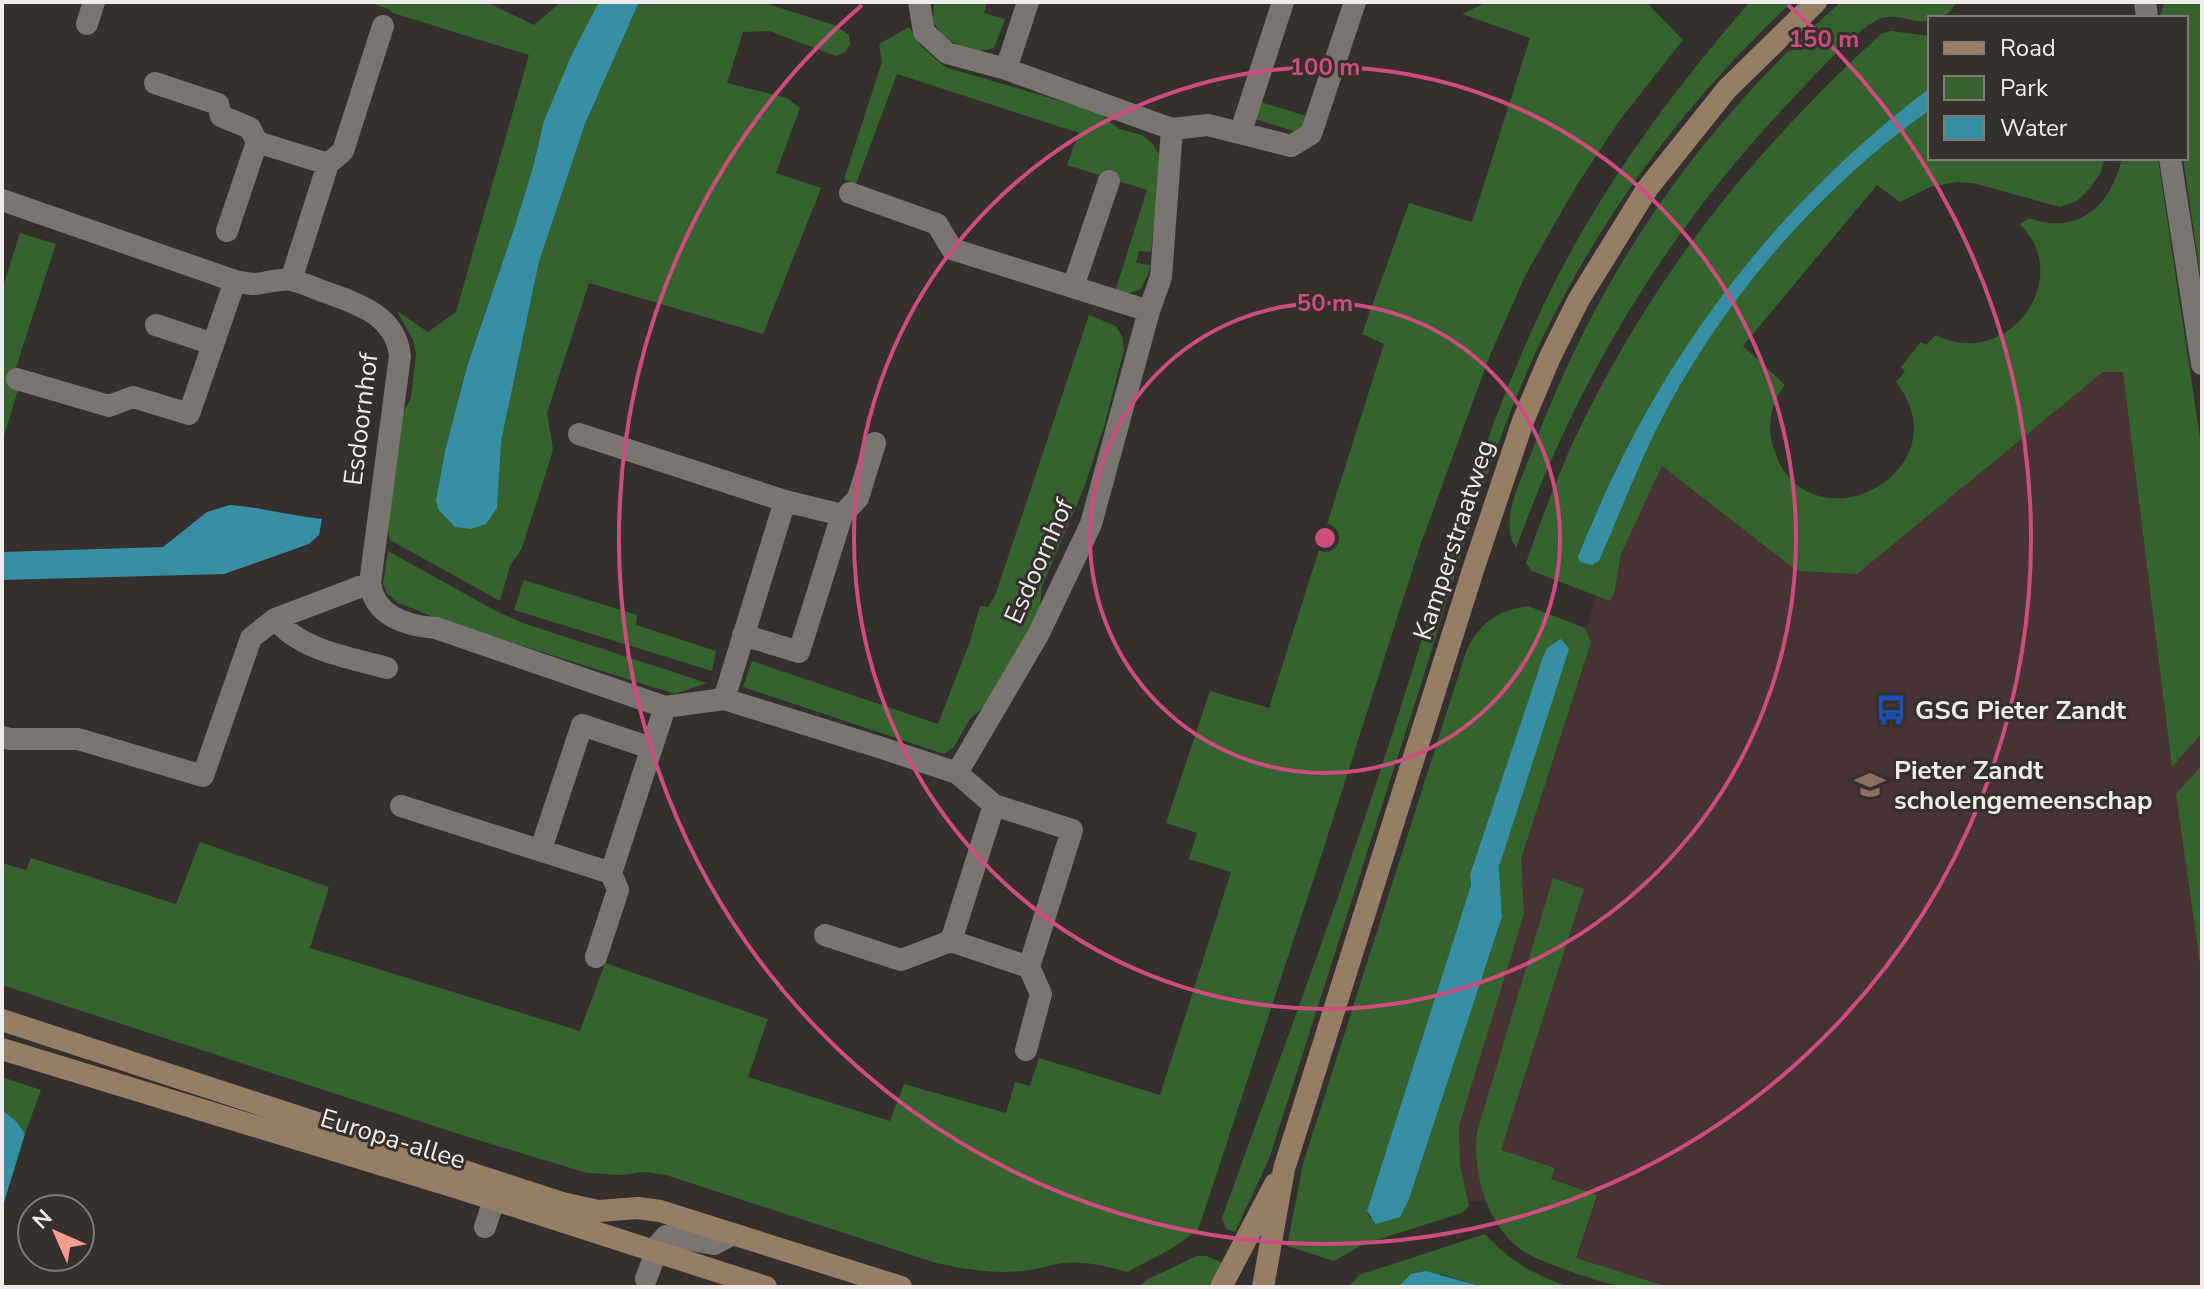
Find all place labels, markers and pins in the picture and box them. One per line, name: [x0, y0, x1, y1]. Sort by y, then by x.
centre of rings: [1311, 524, 1339, 552]
bus stop icon: GSG Pieter Zandt: [1874, 693, 1908, 727]
place label: GSG Pieter Zandt: [1915, 693, 2127, 728]
place label: Pieter Zandt scholengemeenschap: [1894, 753, 2153, 818]
school or university icon: Pieter Zandt scholengemeenschap: [1853, 768, 1887, 802]

